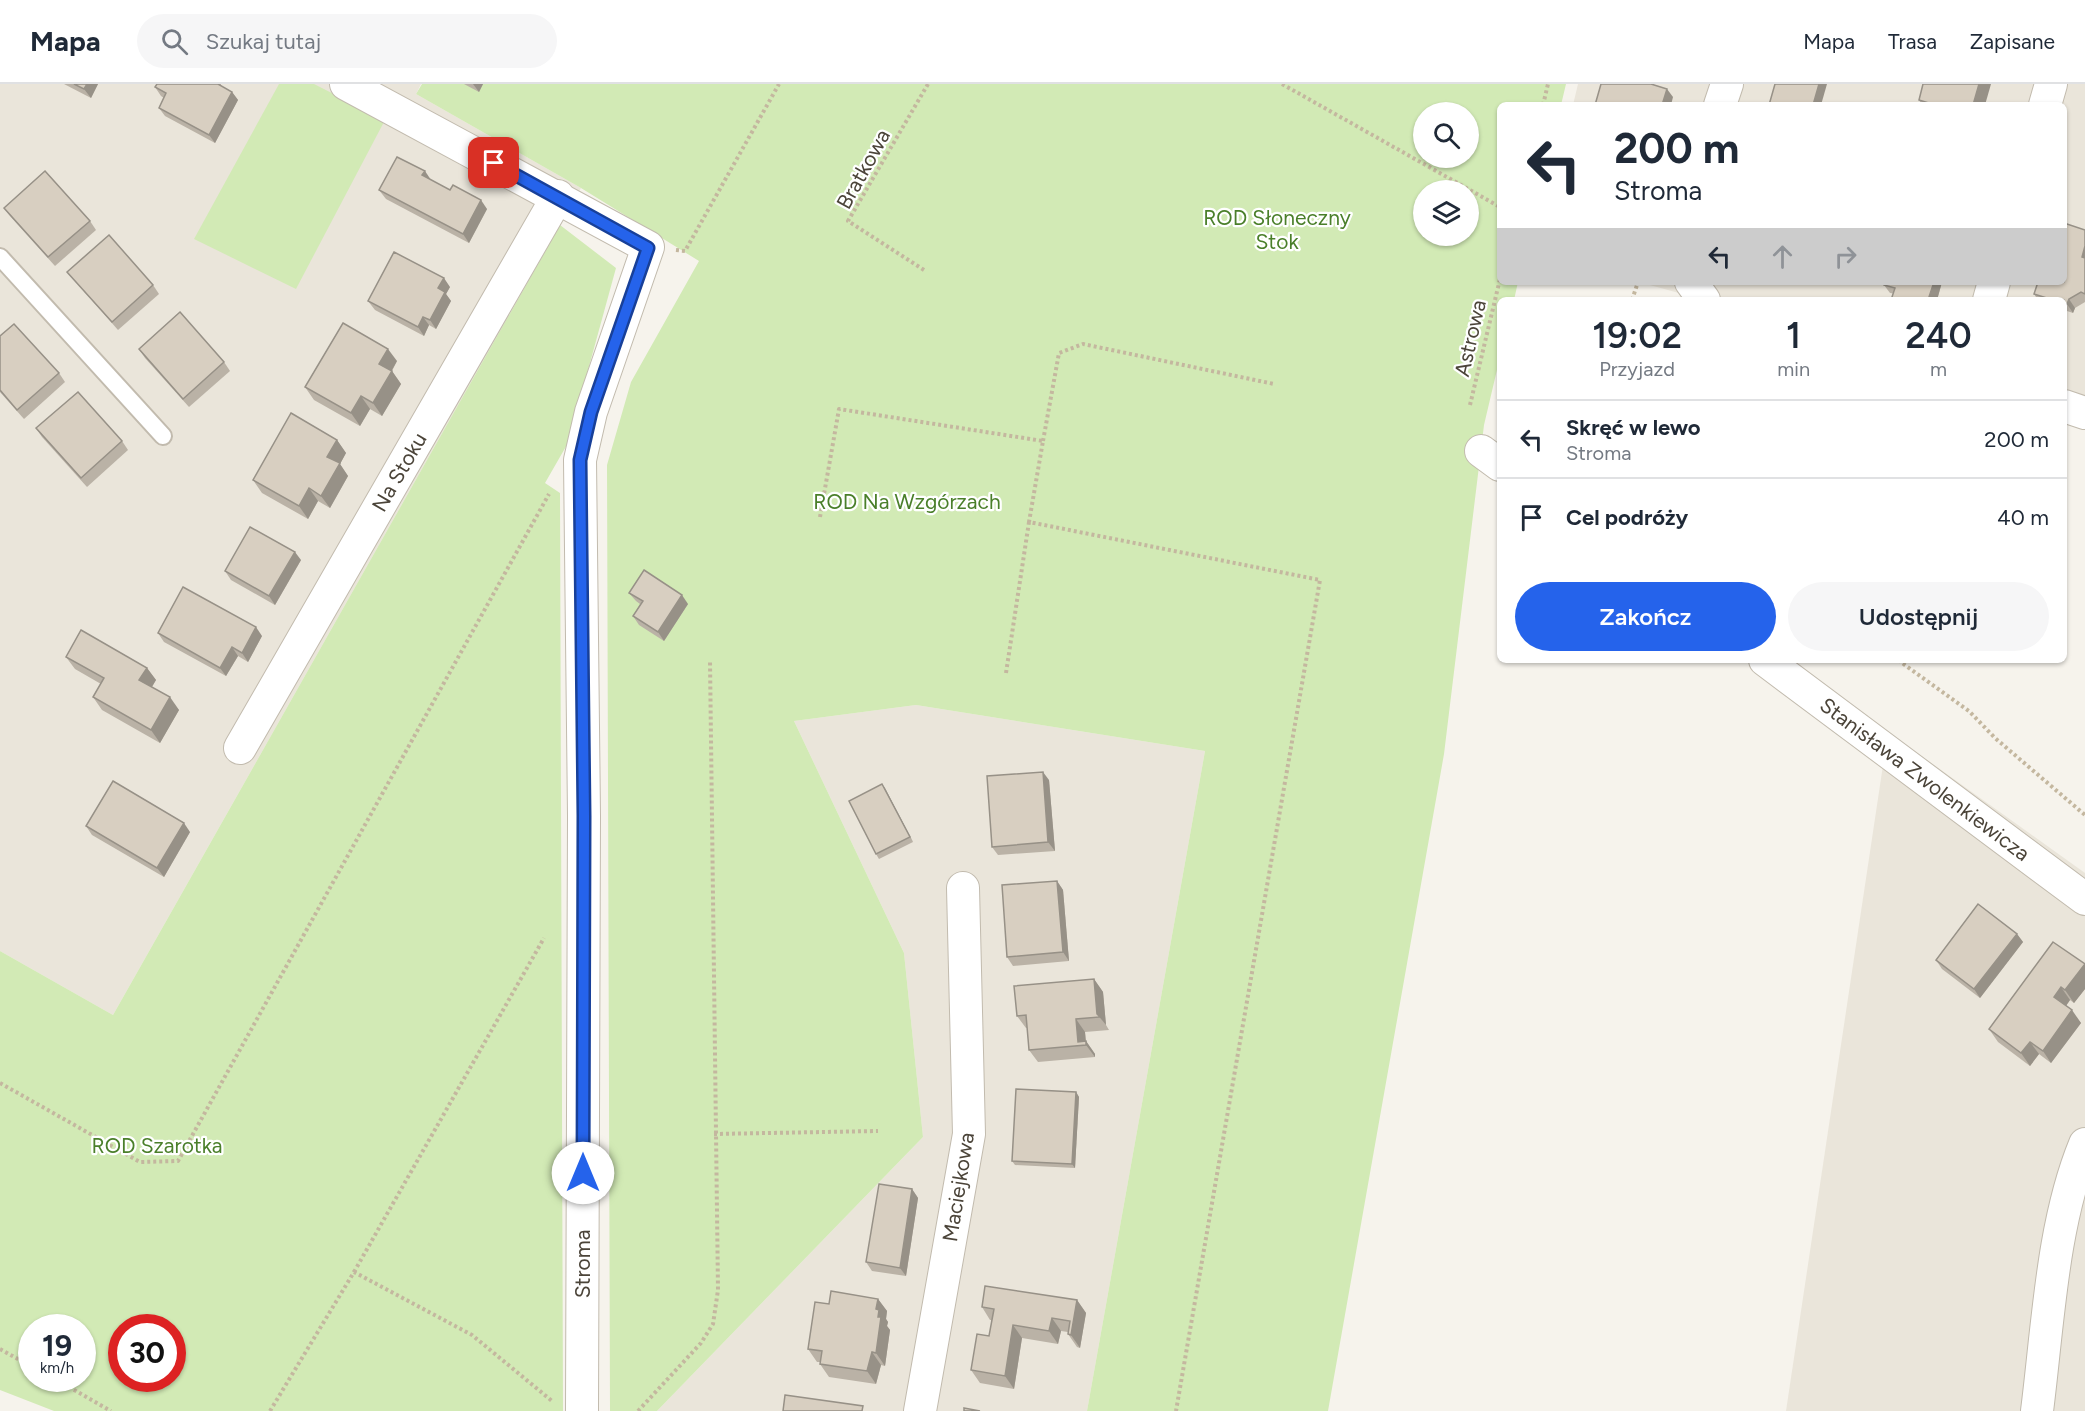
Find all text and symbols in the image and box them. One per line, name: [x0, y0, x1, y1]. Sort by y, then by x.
search box: [137, 14, 557, 68]
text: Mapa: [30, 24, 101, 58]
icon: search: [158, 25, 191, 58]
text: Szukaj tutaj: [206, 28, 321, 55]
text: Mapa: [1803, 29, 1855, 54]
text: Trasa: [1888, 29, 1937, 54]
text: Zapisane: [1970, 29, 2055, 54]
map controls: [1413, 102, 1479, 246]
button: search: [1413, 102, 1479, 168]
text: 200 m: [1614, 123, 1739, 174]
street label: Bratkowa: [831, 125, 895, 213]
icon: left: [1515, 126, 1593, 204]
pin: [468, 137, 519, 188]
icon: arrive: [477, 146, 510, 179]
text: Stroma: [1614, 174, 1702, 207]
button: layers: [1413, 180, 1479, 246]
park label: ROD Słoneczny Stok: [1203, 205, 1351, 254]
icon: left: [1703, 240, 1736, 273]
icon: ahead: [1766, 240, 1799, 273]
icon: right: [1829, 240, 1862, 273]
street label: Astrowa: [1449, 297, 1491, 379]
text: 19:02: [1592, 314, 1682, 357]
text: 1: [1786, 314, 1801, 357]
text: 240: [1905, 314, 1972, 357]
text: Przyjazd: [1599, 357, 1675, 381]
text: min: [1777, 357, 1810, 381]
text: m: [1930, 357, 1947, 381]
text: Skręć w lewo: [1566, 414, 1701, 441]
icon: left: [1515, 423, 1548, 456]
text: 200 m: [1984, 426, 2049, 453]
street label: Na Stoku: [366, 428, 432, 516]
text: Stroma: [1566, 441, 1631, 465]
park label: ROD Na Wzgórzach: [813, 489, 1001, 514]
icon: arrive: [1515, 501, 1548, 534]
text: Cel podróży: [1566, 504, 1688, 531]
text: 40 m: [1997, 504, 2049, 531]
button: Zakończ: [1515, 582, 1776, 651]
button: Udostępnij: [1788, 582, 2049, 651]
street label: Stanisława Zwolenkiewicza: [1815, 692, 2035, 866]
street label: Maciejkowa: [937, 1130, 979, 1244]
park label: ROD Szarotka: [92, 1133, 222, 1158]
position arrow: [551, 1141, 615, 1205]
street label: Stroma: [570, 1230, 595, 1298]
speed limit sign: 30: [108, 1314, 186, 1392]
text: 19: [42, 1327, 72, 1364]
text: km/h: [40, 1359, 74, 1377]

